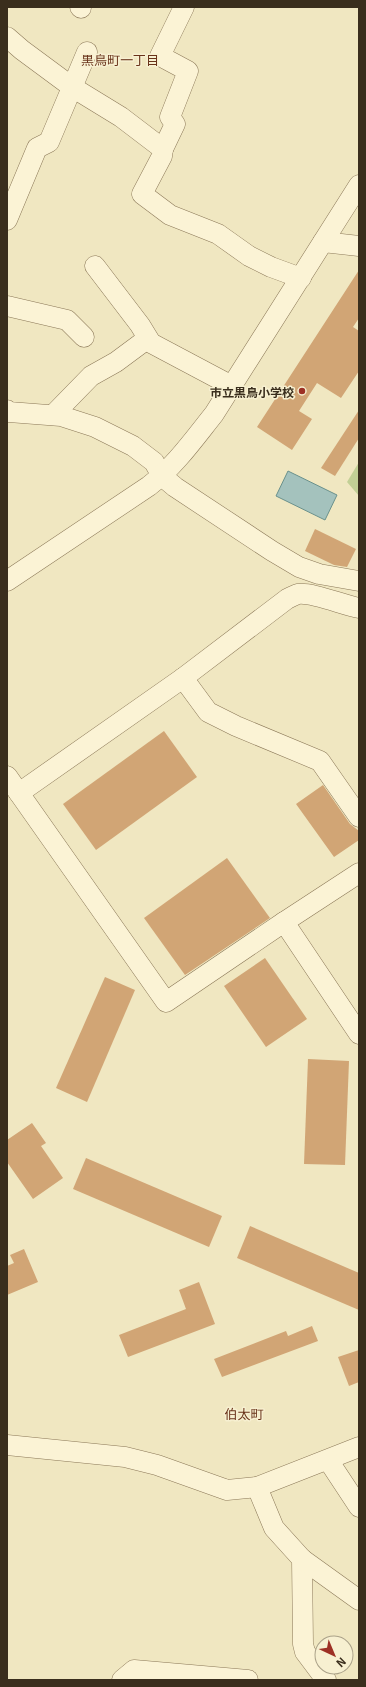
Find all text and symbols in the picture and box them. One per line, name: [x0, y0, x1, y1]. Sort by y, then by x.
district label: 黒鳥町一丁目: [81, 50, 159, 69]
place label: 市立黒鳥小学校: [210, 383, 294, 400]
marker: 市立黒鳥小学校: [297, 386, 307, 396]
district label: 伯太町: [224, 1404, 264, 1423]
north arrow: [314, 1635, 354, 1675]
text: N: [333, 1654, 350, 1672]

